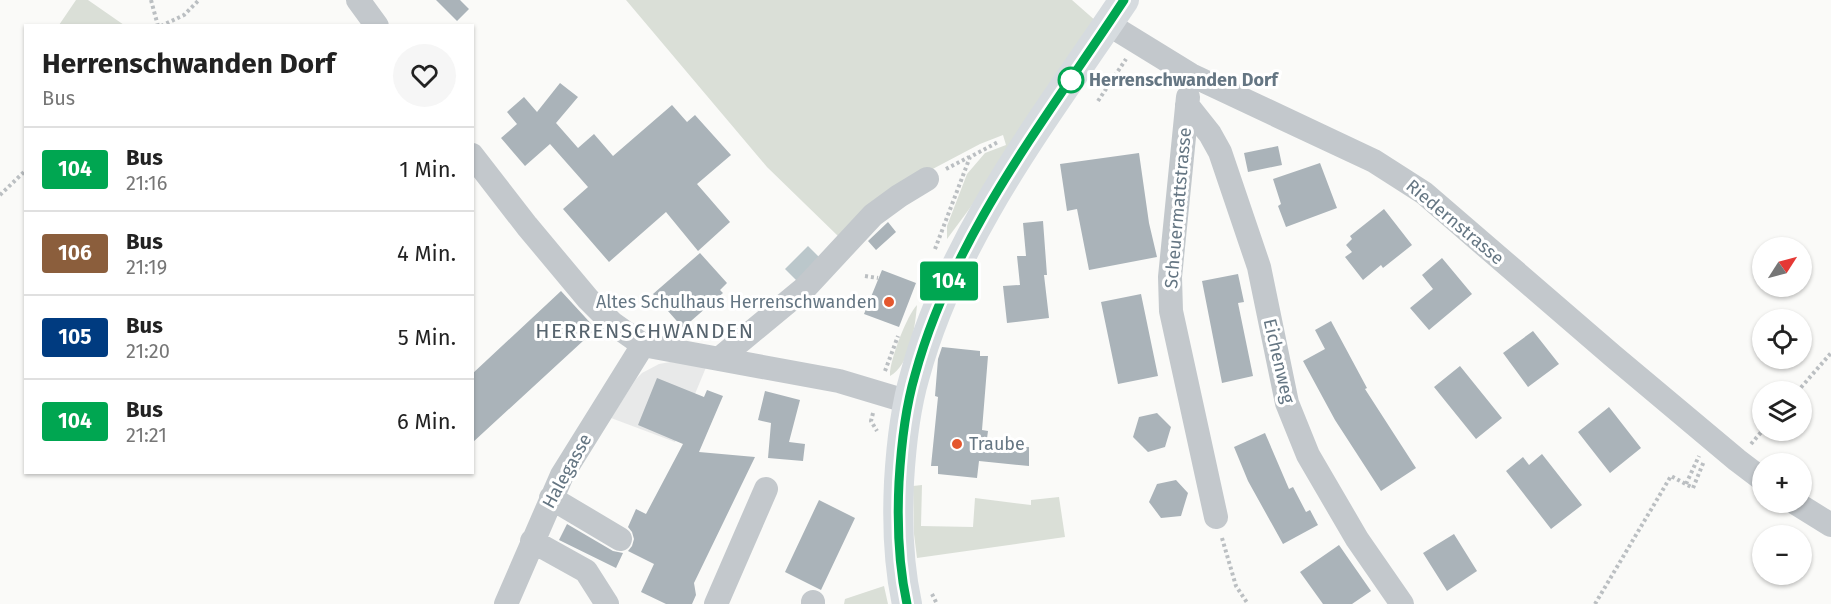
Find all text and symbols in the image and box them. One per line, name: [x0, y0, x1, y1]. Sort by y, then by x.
button: heart: [393, 44, 456, 107]
text: Herrenschwanden Dorf: [42, 47, 335, 80]
marker: Herrenschwanden Dorf: [1058, 67, 1084, 93]
place label: Herrenschwanden Dorf: [1089, 69, 1279, 91]
text: Bus: [42, 86, 75, 110]
street label: Scheuermattstrasse: [1160, 127, 1196, 289]
text: Bus: [126, 144, 163, 171]
text: 104: [58, 156, 92, 182]
text: 1 Min.: [399, 156, 456, 183]
text: 21:16: [126, 171, 167, 195]
street label: Riedernstrasse: [1402, 175, 1508, 269]
text: Bus: [126, 228, 163, 255]
north arrow: [1752, 237, 1812, 297]
map controls: [1752, 237, 1812, 585]
text: 106: [58, 240, 92, 266]
text: 4 Min.: [397, 240, 456, 267]
text: 21:19: [126, 255, 167, 279]
line badge: 104: [914, 262, 984, 300]
text: 104: [932, 268, 966, 294]
place label: Altes Schulhaus Herrenschwanden: [596, 291, 877, 313]
marker: Altes Schulhaus Herrenschwanden: [882, 295, 896, 309]
button: locate: [1752, 309, 1812, 369]
text: Bus: [126, 312, 163, 339]
street label: Eichenweg: [1259, 316, 1300, 406]
district label: HERRENSCHWANDEN: [535, 318, 755, 344]
text: 105: [58, 324, 92, 350]
text: 5 Min.: [398, 324, 456, 351]
text: 21:20: [126, 339, 170, 363]
button: layers: [1752, 381, 1812, 441]
text: Bus: [126, 396, 163, 423]
text: 104: [58, 408, 92, 434]
text: 6 Min.: [397, 408, 456, 435]
text: 21:21: [126, 423, 167, 447]
street label: Halegasse: [538, 430, 596, 512]
place label: Traube: [969, 433, 1025, 455]
marker: Traube: [950, 437, 964, 451]
button: +: [1752, 453, 1812, 513]
button: −: [1752, 525, 1812, 585]

